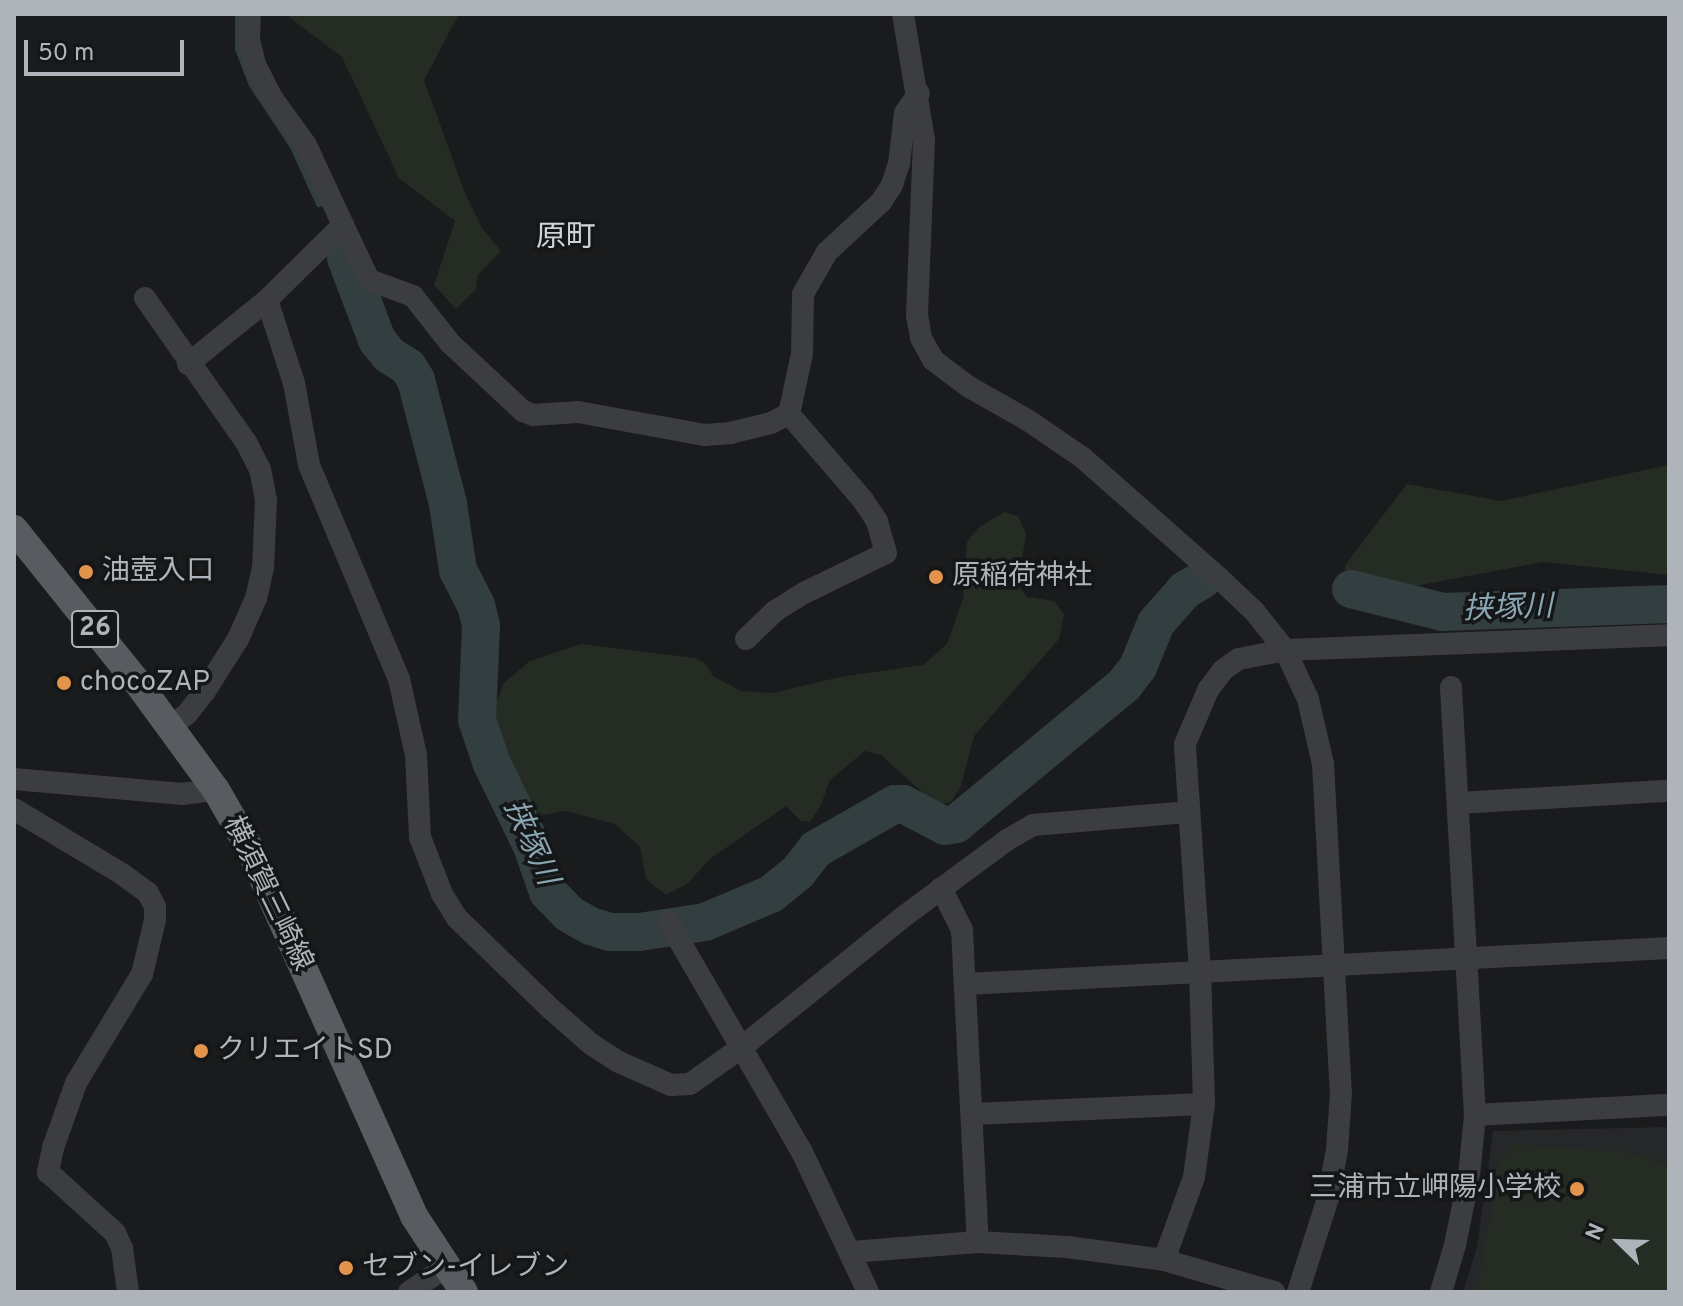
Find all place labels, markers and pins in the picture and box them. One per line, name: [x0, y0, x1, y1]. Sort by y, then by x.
place label: 油壺入口: [102, 555, 214, 589]
place label: 原稲荷神社: [952, 560, 1092, 594]
marker: 油壺入口: [77, 563, 95, 581]
marker: 原稲荷神社: [927, 568, 945, 586]
place label: chocoZAP: [80, 666, 210, 700]
marker: chocoZAP: [55, 674, 73, 692]
place label: クリエイトSD: [217, 1034, 393, 1068]
marker: クリエイトSD: [192, 1042, 210, 1060]
place label: 三浦市立岬陽小学校: [1309, 1172, 1561, 1206]
marker: 三浦市立岬陽小学校: [1568, 1180, 1586, 1198]
place label: セブン-イレブン: [362, 1251, 569, 1285]
marker: セブン-イレブン: [337, 1259, 355, 1277]

